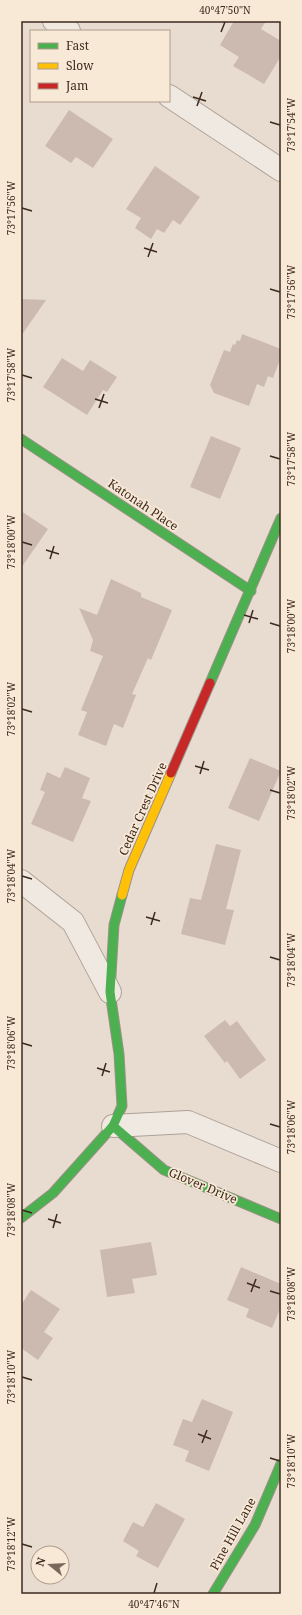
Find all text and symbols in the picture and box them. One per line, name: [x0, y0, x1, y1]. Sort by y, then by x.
text: 40°47'50"N: [199, 3, 251, 17]
legend: [30, 30, 170, 102]
text: Fast: [66, 37, 89, 54]
text: Slow: [66, 57, 94, 74]
text: Jam: [65, 77, 88, 94]
text: 73°17'54"W: [284, 97, 298, 152]
text: 73°17'56"W: [4, 180, 18, 235]
text: 73°17'56"W: [284, 264, 298, 319]
text: 73°17'58"W: [4, 347, 18, 402]
text: 73°17'58"W: [284, 431, 298, 486]
street label: Katonah Place: [105, 475, 182, 534]
text: 73°18'00"W: [4, 514, 18, 569]
text: 73°18'00"W: [284, 598, 298, 653]
text: 73°18'02"W: [4, 681, 18, 736]
street label: Cedar Crest Drive: [114, 759, 171, 858]
text: 73°18'02"W: [284, 765, 298, 820]
text: 73°18'04"W: [4, 848, 18, 903]
text: 73°18'04"W: [284, 932, 298, 987]
text: 73°18'06"W: [4, 1015, 18, 1070]
text: 73°18'06"W: [284, 1099, 298, 1154]
street label: Glover Drive: [166, 1163, 240, 1208]
text: 73°18'08"W: [4, 1182, 18, 1237]
text: 73°18'08"W: [284, 1266, 298, 1321]
text: 73°18'10"W: [4, 1349, 18, 1404]
text: 73°18'10"W: [284, 1433, 298, 1488]
street label: Pine Hill Lane: [206, 1494, 260, 1573]
text: 73°18'12"W: [4, 1516, 18, 1571]
north arrow: [30, 1545, 70, 1585]
text: N: [32, 1555, 49, 1568]
text: 40°47'46"N: [128, 1597, 180, 1611]

